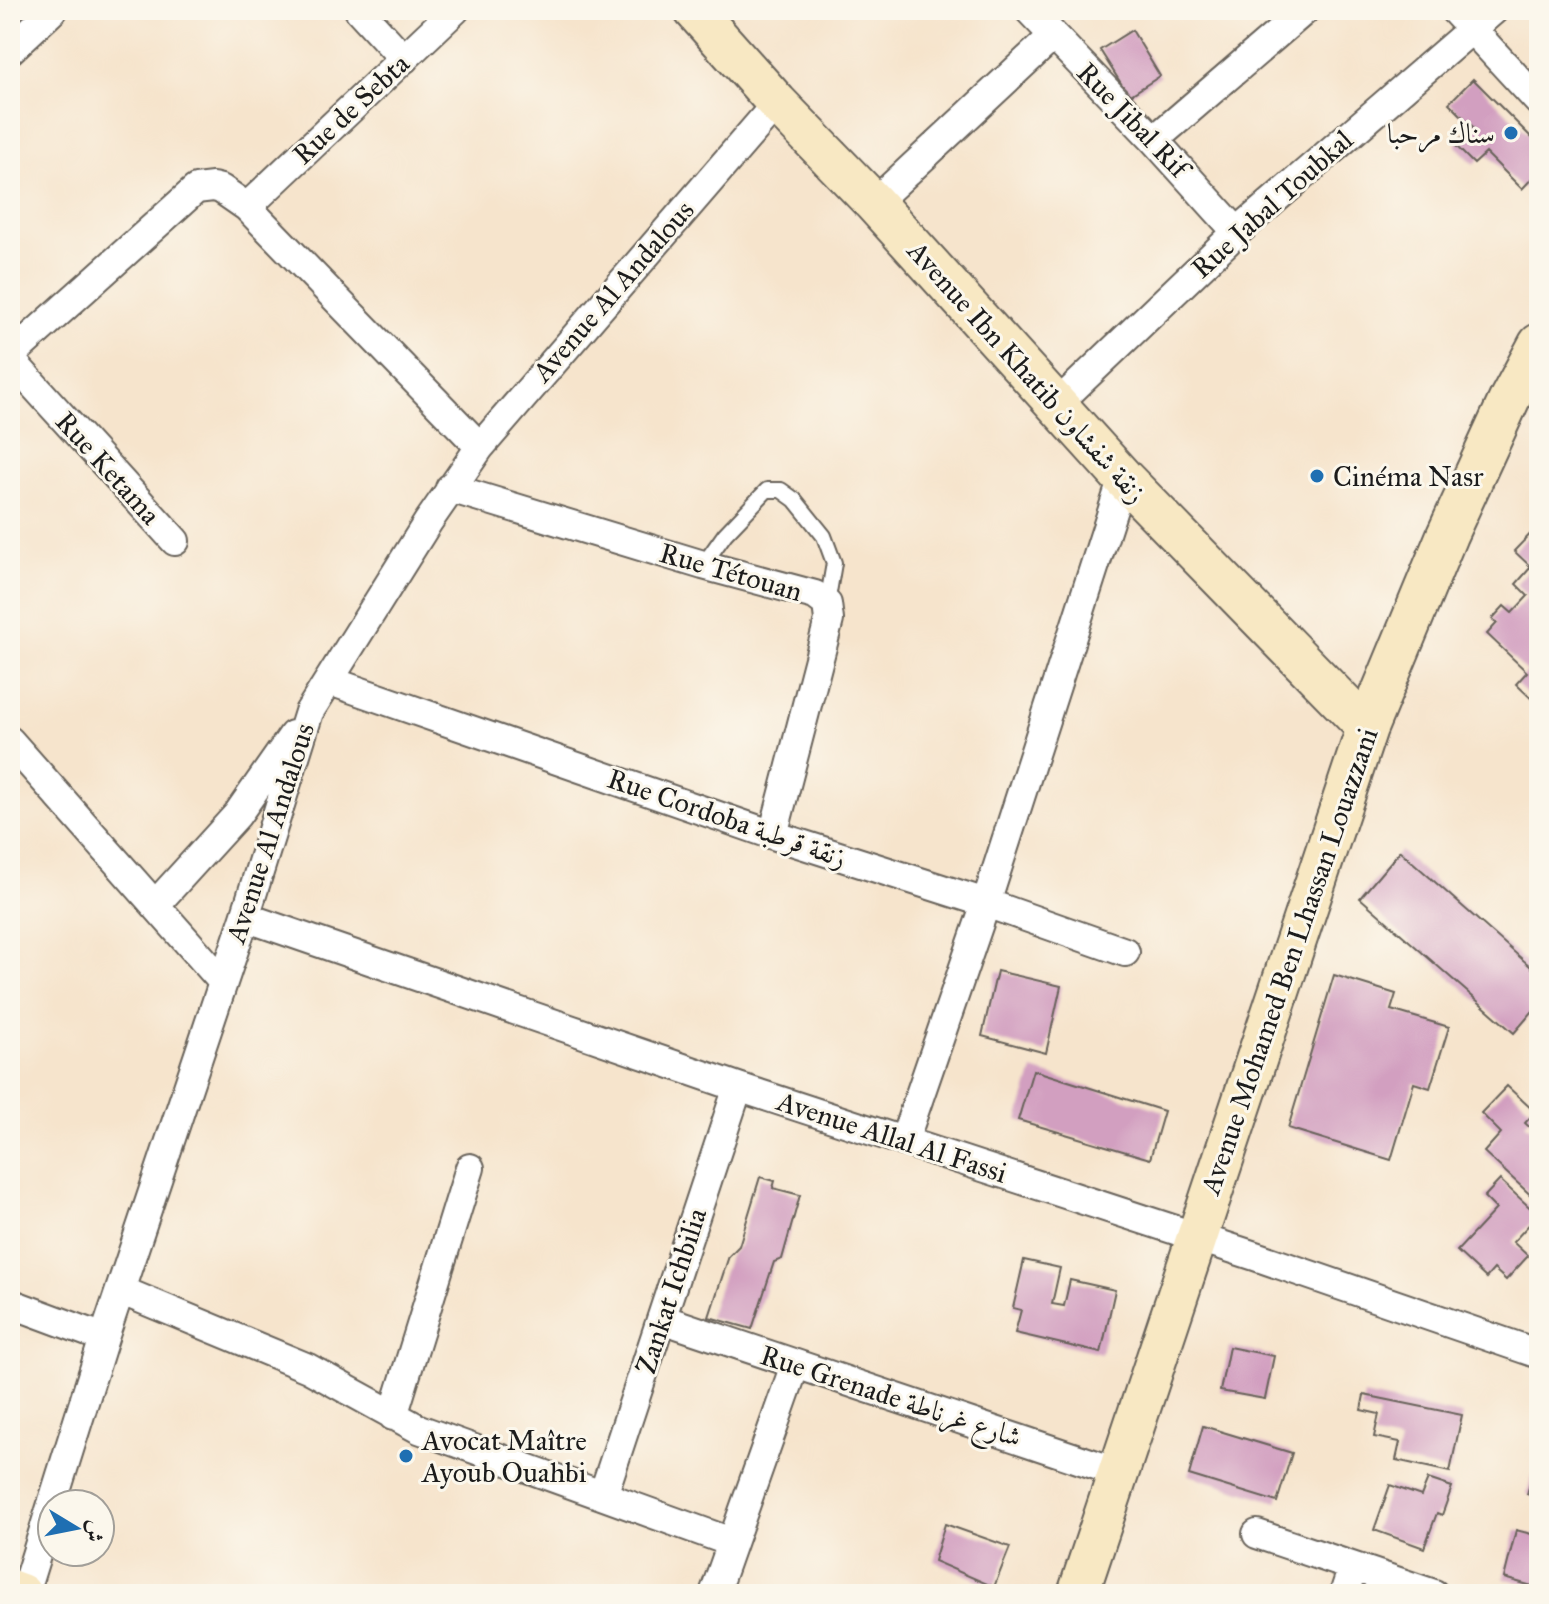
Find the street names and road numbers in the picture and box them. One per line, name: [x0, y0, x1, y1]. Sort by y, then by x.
street label: Rue de Sebta: [285, 46, 417, 172]
street label: Rue Jibal Rif: [1069, 55, 1200, 188]
street label: Rue Jabal Toubkal: [1184, 122, 1360, 286]
street label: Avenue Al Andalous: [524, 193, 701, 390]
street label: Avenue Ibn Khatib زنقة شفشاون: [899, 233, 1154, 510]
street label: Rue Ketama: [48, 404, 168, 532]
street label: Rue Tétouan: [656, 535, 806, 609]
street label: Avenue Al Andalous: [218, 719, 322, 948]
street label: Avenue Mohamed Ben Lhassan Louazzani: [1192, 723, 1386, 1200]
street label: Rue Cordoba زنقة قرطبة: [603, 761, 851, 875]
street label: Avenue Allal Al Fassi: [772, 1083, 1012, 1191]
street label: Zankat Ichbilia: [628, 1204, 714, 1378]
street label: Rue Grenade شارع غرناطة: [754, 1337, 1026, 1460]

